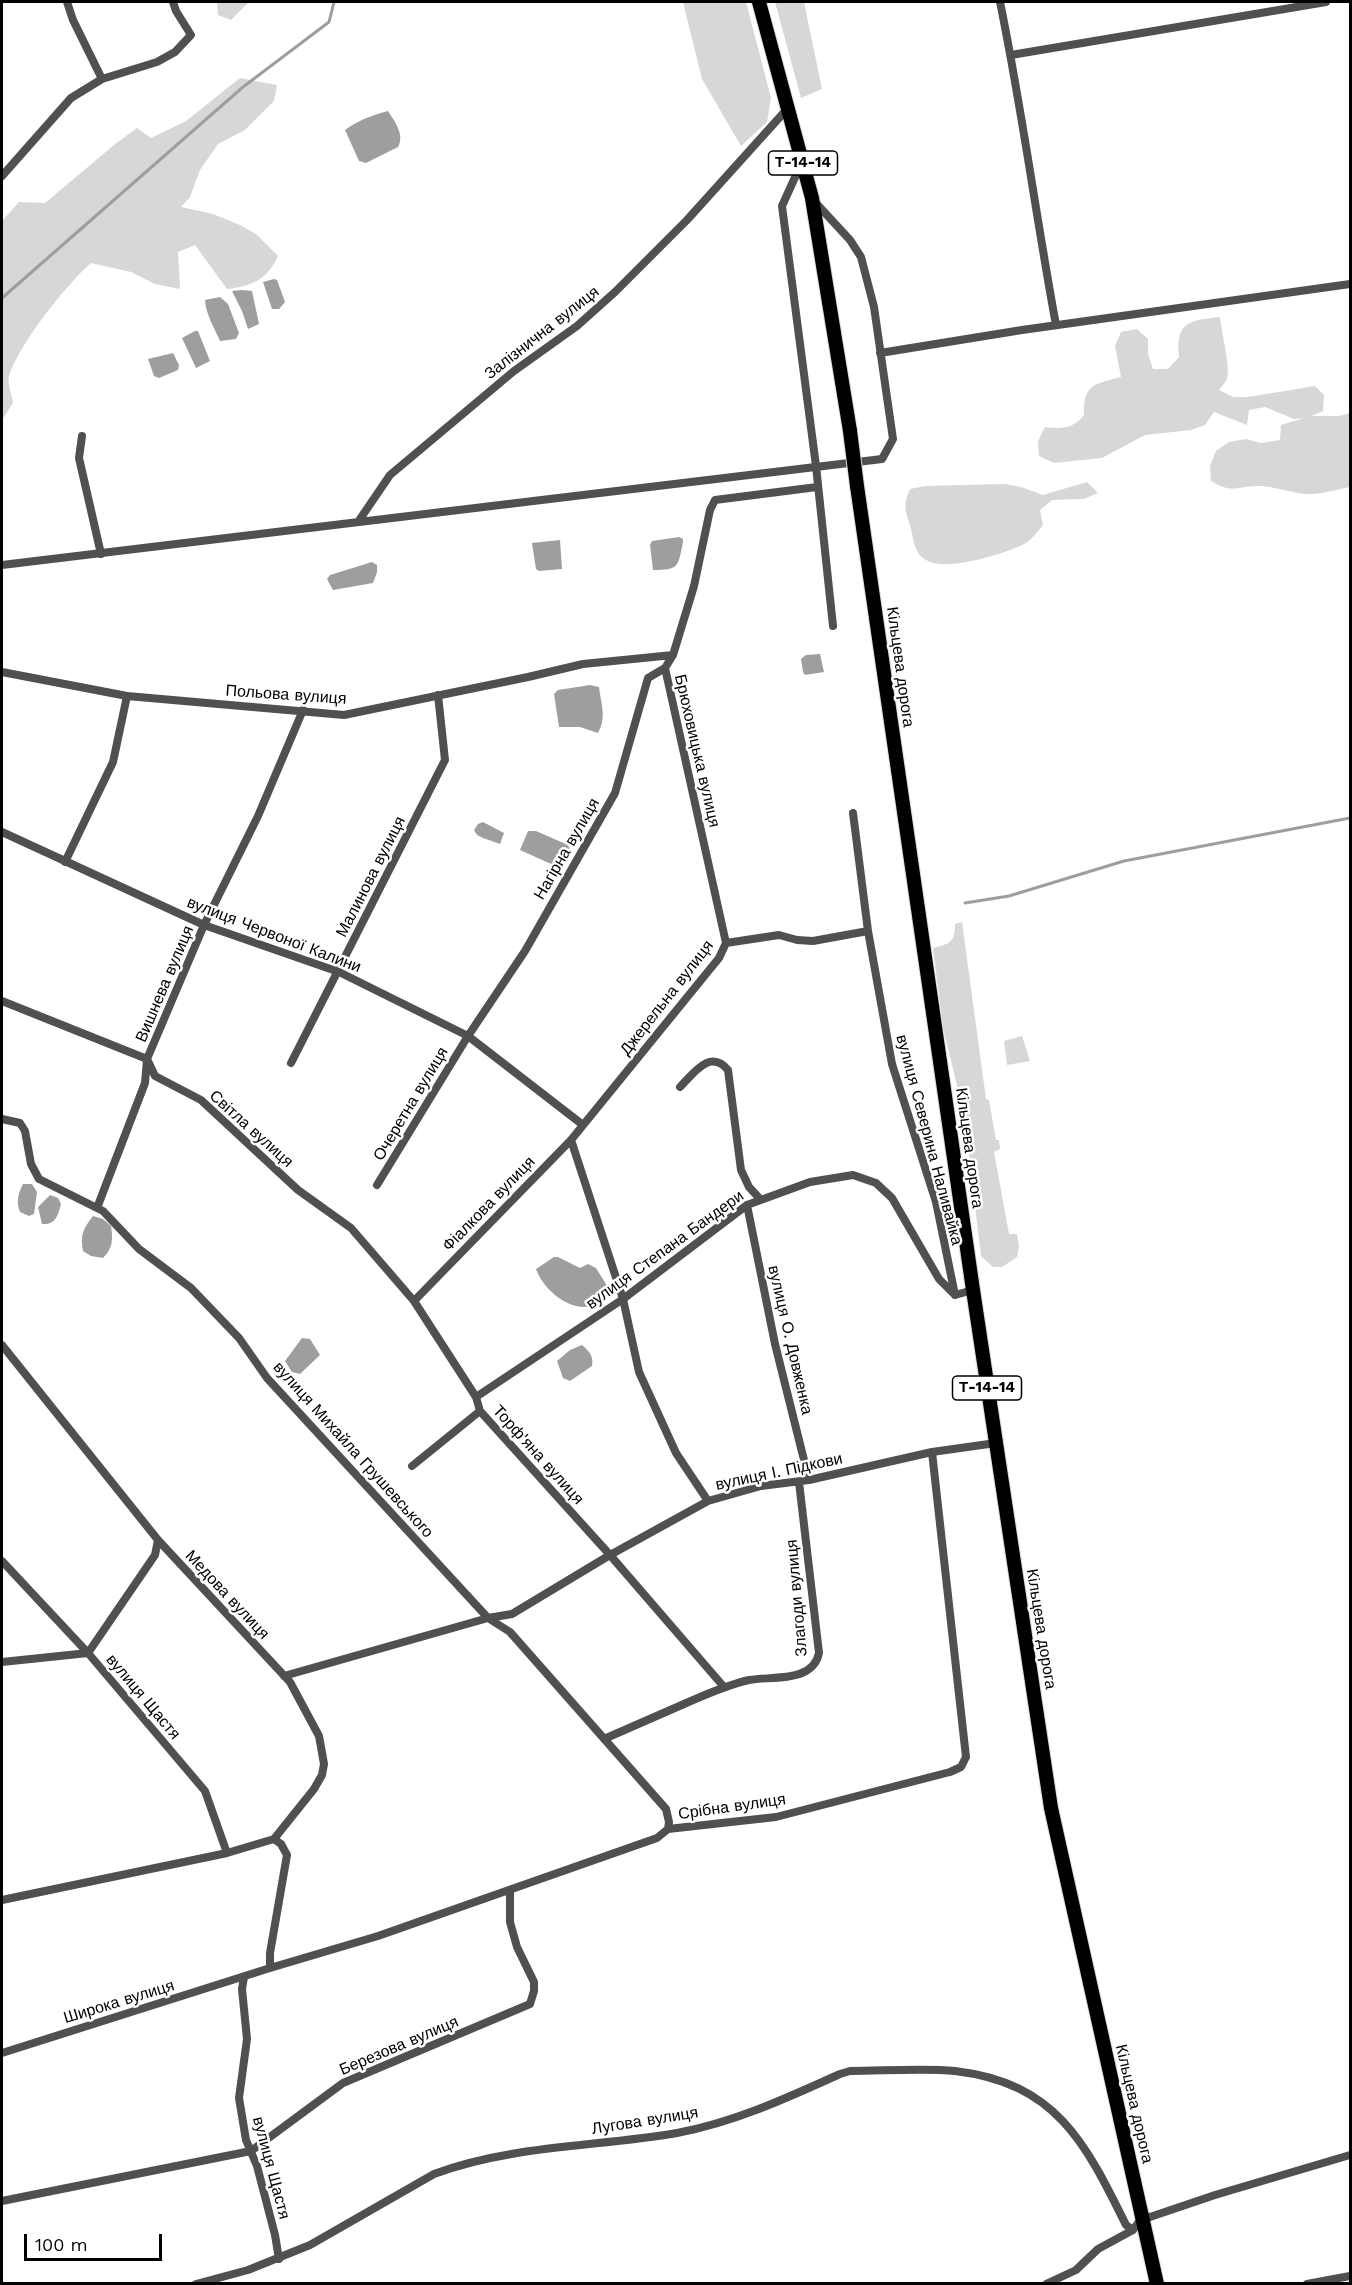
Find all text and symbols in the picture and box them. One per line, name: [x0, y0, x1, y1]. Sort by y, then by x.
road number: Т-14-14: [768, 151, 838, 175]
street label: Залізнична вулиця: [481, 282, 603, 384]
street label: Кільцева дорога: [882, 605, 918, 729]
street label: Брюховицька вулиця: [670, 673, 724, 829]
street label: Польова вулиця: [225, 681, 347, 709]
street label: Нагірна вулиця: [530, 795, 604, 903]
street label: Малинова вулиця: [332, 813, 410, 941]
street label: вулиця Червоної Калини: [184, 893, 364, 977]
street label: Вишнева вулиця: [132, 923, 198, 1045]
street label: Джерельна вулиця: [616, 937, 718, 1059]
street label: вулиця Северина Наливайка: [892, 1033, 966, 1247]
street label: Очеретна вулиця: [369, 1044, 453, 1164]
street label: Світла вулиця: [205, 1086, 297, 1172]
street label: Кільцева дорога: [951, 1086, 987, 1210]
street label: Фіалкова вулиця: [439, 1153, 539, 1255]
street label: вулиця Степана Бандери: [582, 1186, 748, 1314]
street label: вулиця О. Довженка: [764, 1264, 816, 1416]
street label: вулиця Михайла Грушевського: [269, 1358, 437, 1542]
road number: Т-14-14: [952, 1376, 1022, 1400]
street label: Торф'яна вулиця: [488, 1401, 588, 1509]
street label: вулиця І. Підкови: [714, 1449, 844, 1495]
street label: Злагоди вулиця: [782, 1539, 812, 1657]
street label: Медова вулиця: [181, 1546, 273, 1644]
street label: Кільцева дорога: [1022, 1567, 1060, 1691]
street label: вулиця Щастя: [102, 1650, 184, 1744]
street label: Срібна вулиця: [677, 1790, 787, 1824]
street label: Широка вулиця: [61, 1976, 177, 2028]
street label: Березова вулиця: [337, 2012, 461, 2080]
street label: Кільцева дорога: [1111, 2043, 1157, 2165]
street label: Лугова вулиця: [590, 2103, 700, 2139]
street label: вулиця Щастя: [248, 2115, 294, 2221]
scale bar: [27, 2222, 165, 2260]
text: 100 m: [35, 2234, 88, 2255]

